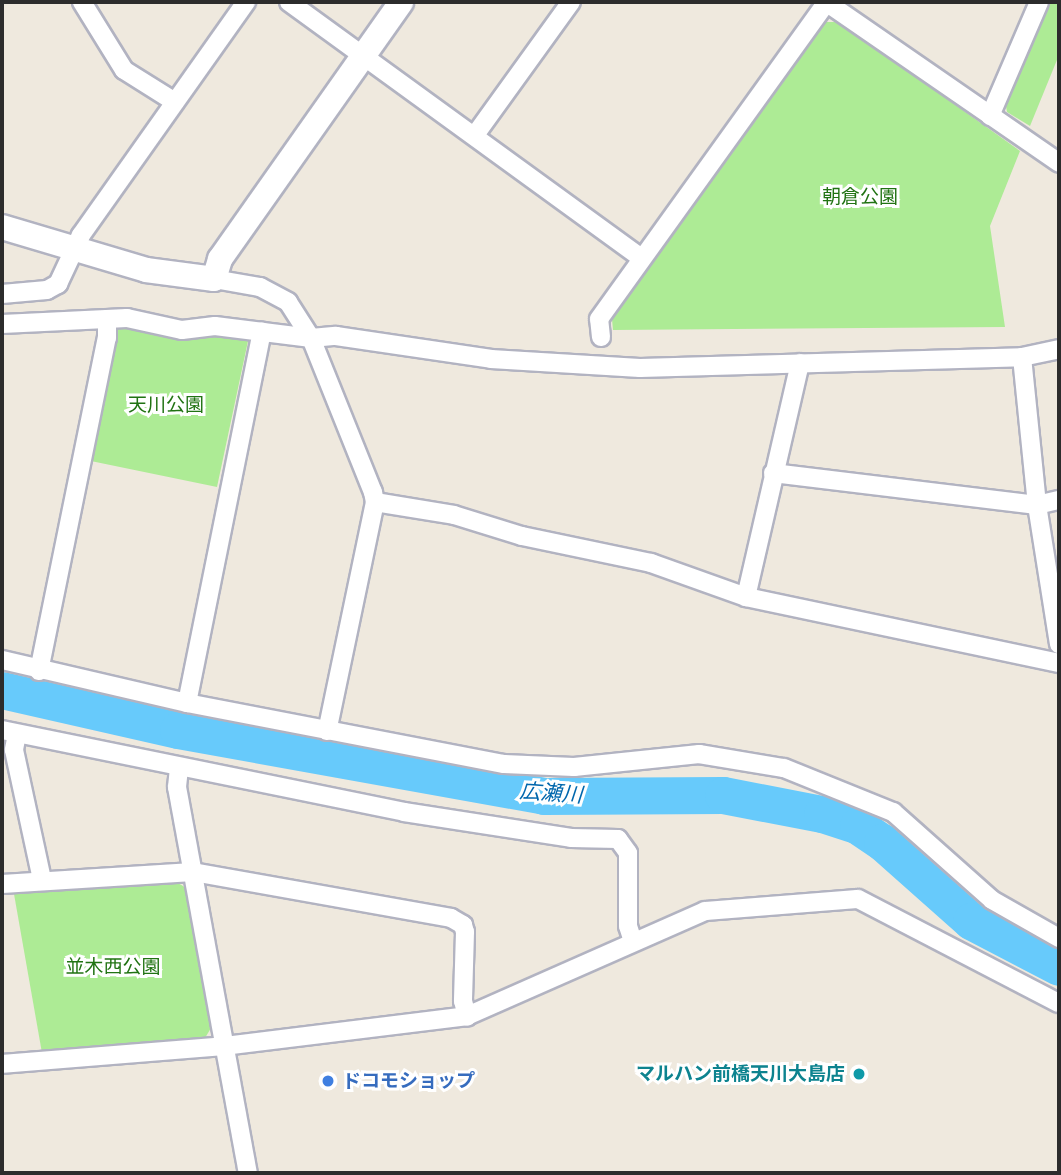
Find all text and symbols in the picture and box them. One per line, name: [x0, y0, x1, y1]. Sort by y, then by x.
park label: 朝倉公園: [822, 186, 898, 208]
park label: 天川公園: [128, 394, 204, 416]
water label: 広瀬川: [519, 778, 583, 808]
park label: 並木西公園: [66, 956, 160, 978]
place label: マルハン前橋天川大島店: [636, 1063, 845, 1085]
marker: マルハン前橋天川大島店: [851, 1066, 867, 1082]
place label: ドコモショップ: [342, 1070, 475, 1092]
marker: ドコモショップ: [320, 1073, 336, 1089]

